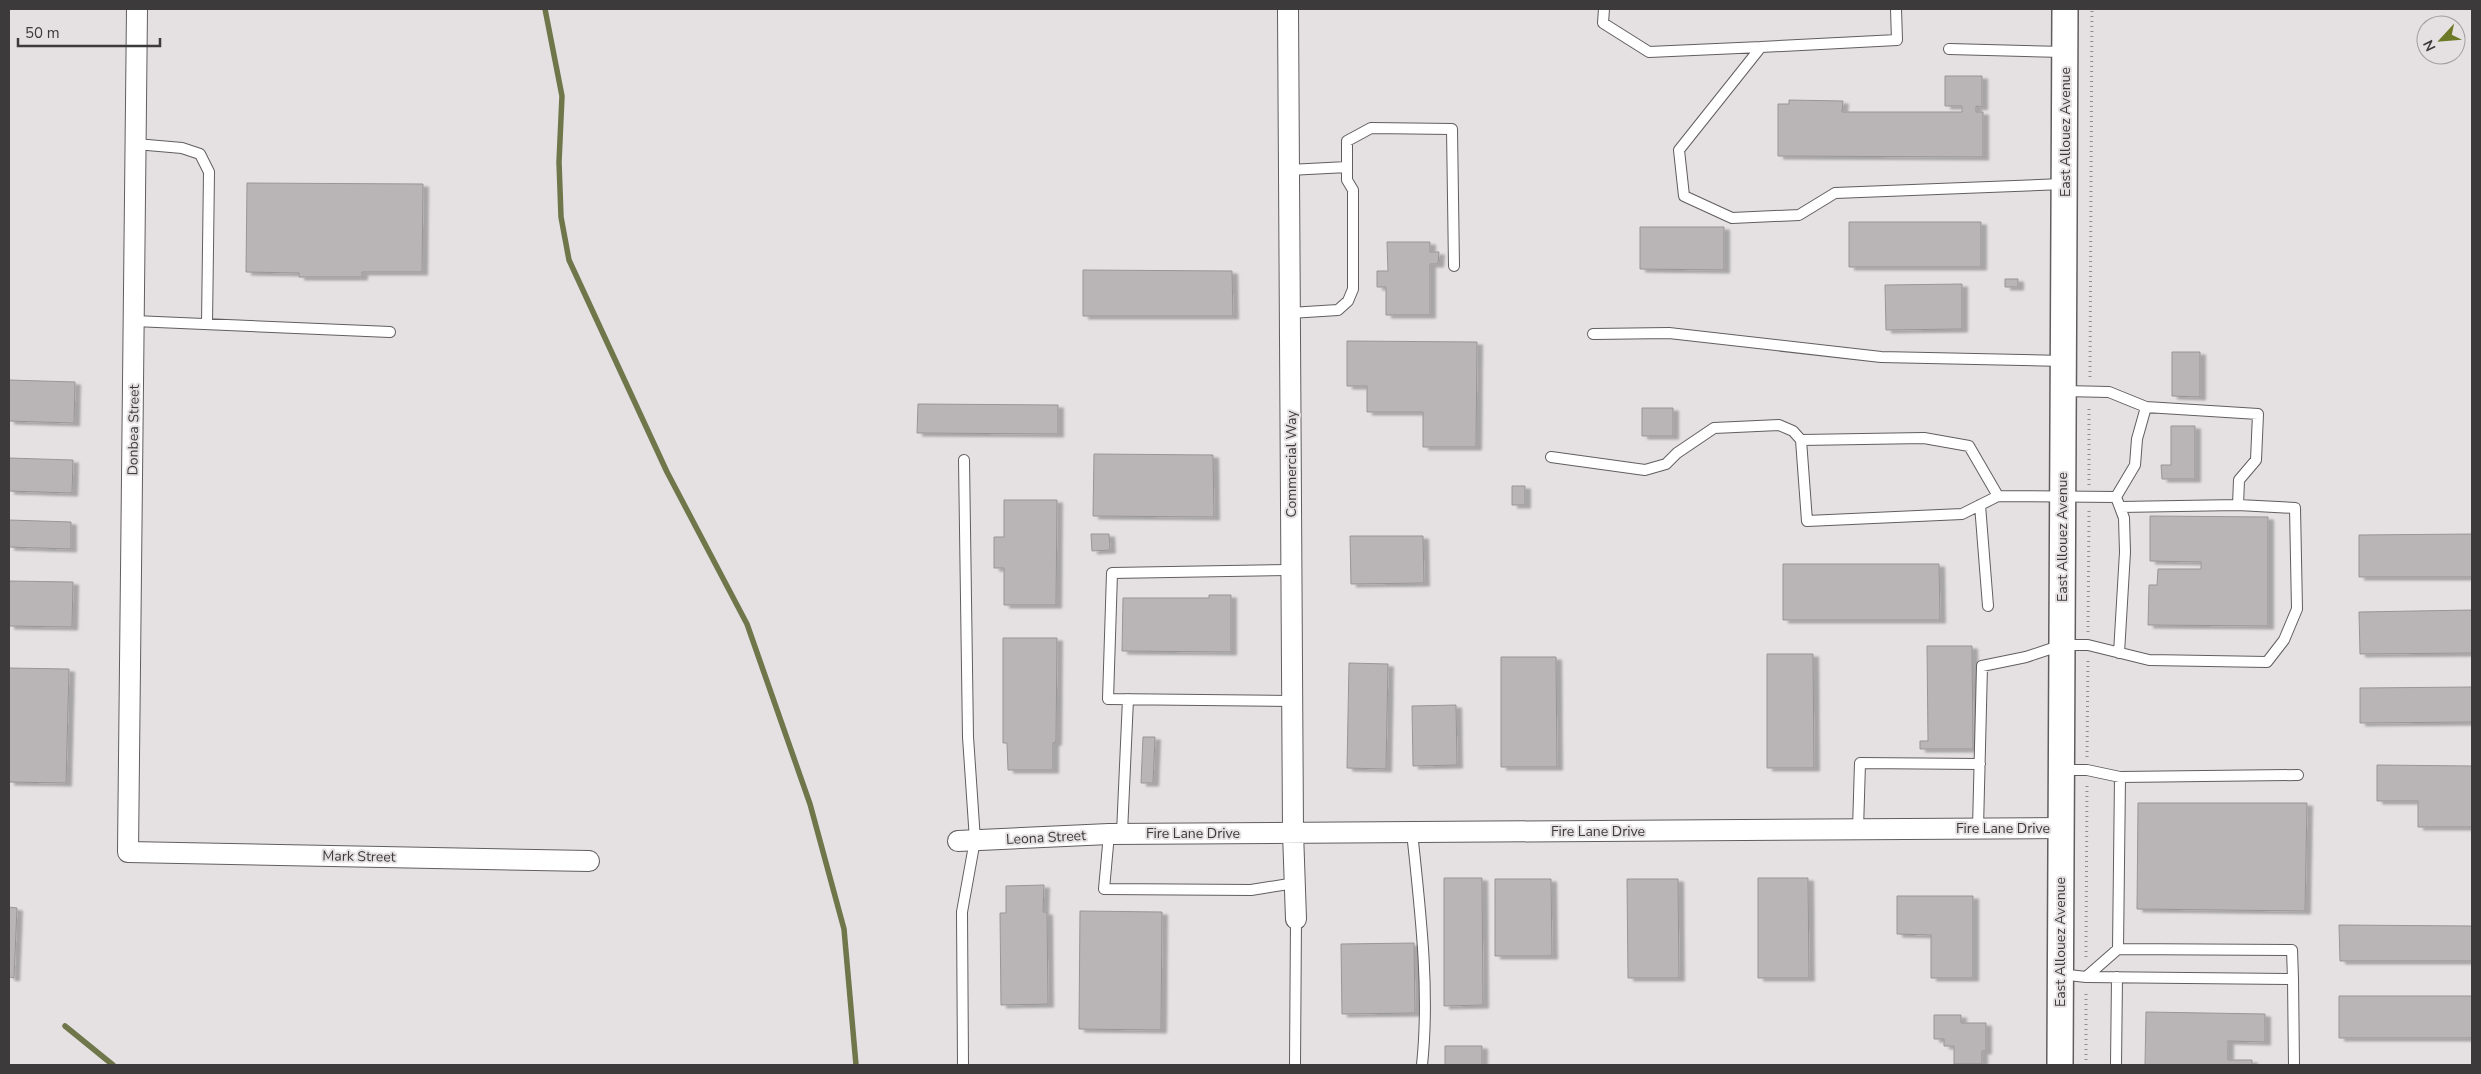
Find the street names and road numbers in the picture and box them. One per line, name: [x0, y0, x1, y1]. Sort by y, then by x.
street label: East Allouez Avenue: [2056, 67, 2075, 197]
street label: Donbea Street: [123, 384, 144, 476]
street label: Commercial Way: [1282, 410, 1301, 518]
street label: East Allouez Avenue: [2053, 472, 2072, 602]
street label: Fire Lane Drive: [1956, 819, 2050, 838]
street label: Fire Lane Drive: [1551, 822, 1645, 841]
street label: Fire Lane Drive: [1146, 824, 1240, 843]
street label: Leona Street: [1006, 826, 1087, 849]
street label: Mark Street: [322, 846, 396, 867]
street label: East Allouez Avenue: [2051, 877, 2070, 1007]

